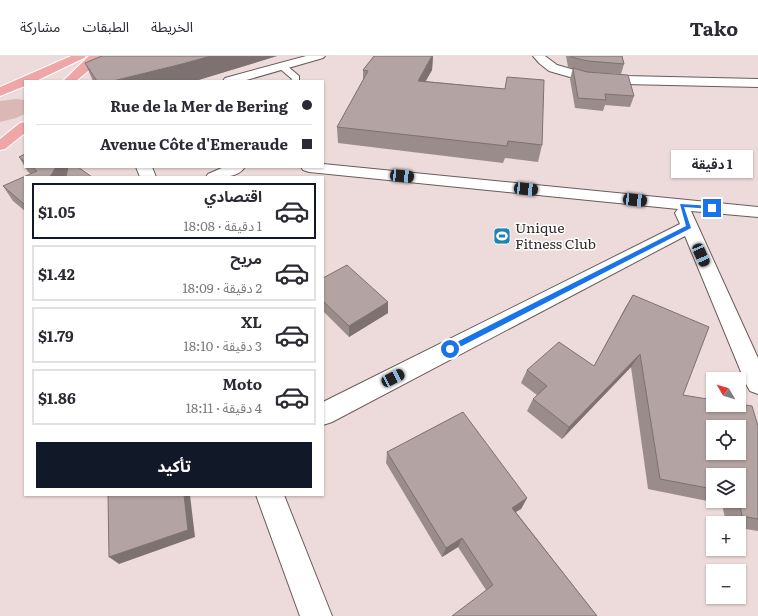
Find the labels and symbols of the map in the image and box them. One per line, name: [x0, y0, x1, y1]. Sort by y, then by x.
callout: 1 دقيقة: [671, 150, 753, 178]
car: [389, 169, 415, 183]
car: [513, 182, 539, 196]
car: [622, 193, 648, 207]
route end: [703, 199, 721, 217]
place label: Unique Fitness Club: [515, 217, 596, 253]
sports icon: Unique Fitness Club: [492, 226, 512, 246]
car: [691, 242, 711, 268]
route start: [441, 340, 459, 358]
car: [380, 367, 406, 389]
north arrow: [706, 372, 746, 412]

